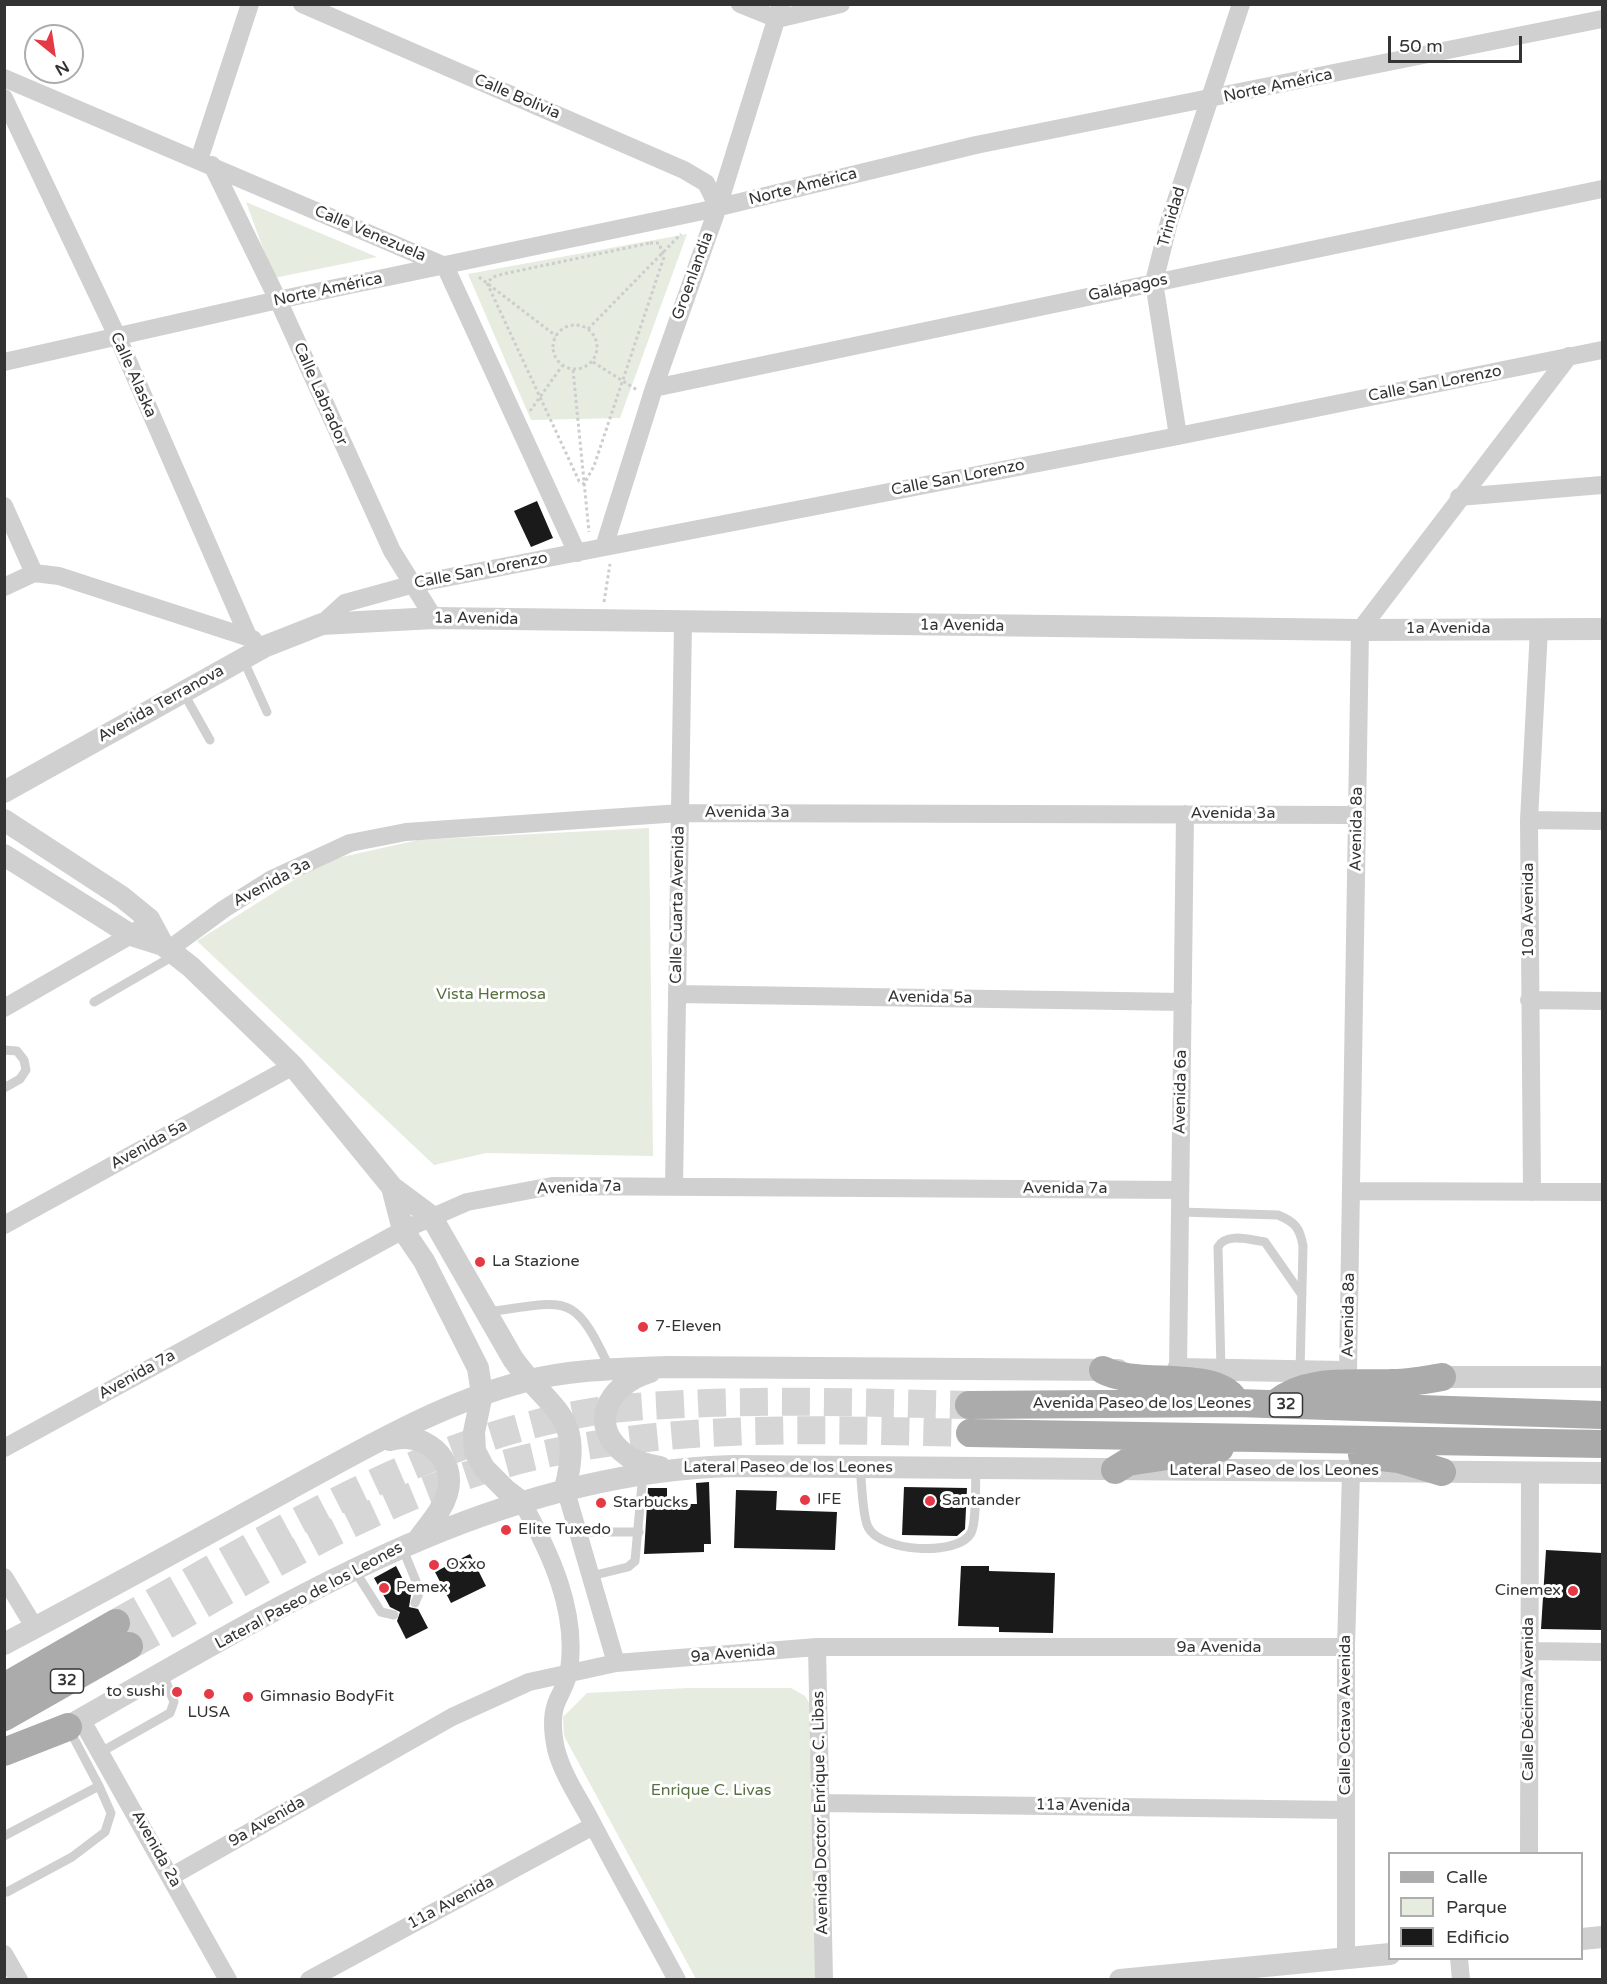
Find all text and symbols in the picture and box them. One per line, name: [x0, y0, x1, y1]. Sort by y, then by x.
north arrow: [24, 24, 84, 84]
scale bar: [1391, 24, 1524, 62]
text: 50 m: [1399, 35, 1443, 57]
text: N: [51, 56, 73, 80]
street label: Norte América: [1222, 65, 1334, 107]
street label: Calle Bolivia: [471, 70, 563, 124]
street label: Norte América: [747, 164, 859, 210]
street label: Trinidad: [1154, 185, 1190, 249]
street label: Calle Venezuela: [311, 202, 429, 266]
street label: Groenlandia: [668, 229, 718, 323]
street label: Norte América: [272, 269, 384, 311]
street label: Galápagos: [1087, 270, 1169, 306]
street label: Calle Alaska: [106, 329, 160, 421]
street label: Calle Labrador: [289, 340, 351, 448]
street label: Calle San Lorenzo: [1367, 362, 1503, 406]
street label: Calle San Lorenzo: [890, 456, 1026, 500]
street label: Calle San Lorenzo: [413, 549, 549, 593]
street label: 1a Avenida: [433, 609, 519, 629]
street label: 1a Avenida: [919, 616, 1005, 636]
street label: 1a Avenida: [1406, 619, 1490, 639]
street label: Avenida Terranova: [94, 661, 228, 747]
street label: Avenida 8a: [1347, 786, 1367, 872]
street label: Avenida 3a: [705, 803, 789, 823]
street label: Avenida 3a: [1191, 804, 1275, 824]
street label: Calle Cuarta Avenida: [667, 826, 689, 984]
street label: Avenida 3a: [230, 855, 314, 911]
street label: 10a Avenida: [1519, 863, 1539, 957]
park label: Vista Hermosa: [436, 985, 546, 1005]
street label: Avenida 5a: [887, 988, 973, 1008]
street label: Avenida 6a: [1171, 1049, 1191, 1135]
street label: Avenida 5a: [107, 1116, 191, 1174]
street label: Avenida 7a: [536, 1177, 622, 1199]
street label: Avenida 7a: [1023, 1179, 1107, 1199]
place label: La Stazione: [492, 1252, 579, 1272]
marker: La Stazione: [473, 1255, 487, 1269]
street label: Avenida 8a: [1339, 1272, 1359, 1358]
place label: 7-Eleven: [655, 1317, 722, 1337]
marker: 7-Eleven: [636, 1320, 650, 1334]
street label: Avenida 7a: [95, 1346, 179, 1404]
road number: 32: [1270, 1393, 1302, 1417]
street label: Avenida Paseo de los Leones: [1032, 1394, 1252, 1414]
street label: Lateral Paseo de los Leones: [683, 1458, 893, 1478]
street label: Lateral Paseo de los Leones: [1169, 1461, 1379, 1481]
place label: IFE: [817, 1490, 841, 1510]
place label: Santander: [942, 1491, 1021, 1511]
place label: Starbucks: [613, 1493, 688, 1513]
marker: IFE: [798, 1493, 812, 1507]
marker: Santander: [923, 1494, 937, 1508]
marker: Starbucks: [594, 1496, 608, 1510]
place label: Elite Tuxedo: [518, 1520, 611, 1540]
marker: Elite Tuxedo: [499, 1523, 513, 1537]
street label: Lateral Paseo de los Leones: [212, 1538, 406, 1654]
place label: Oxxo: [446, 1555, 486, 1575]
marker: Oxxo: [427, 1558, 441, 1572]
place label: Pemex: [396, 1578, 448, 1598]
marker: Pemex: [377, 1581, 391, 1595]
place label: Cinemex: [1495, 1581, 1561, 1601]
marker: Cinemex: [1566, 1584, 1580, 1598]
street label: Calle Décima Avenida: [1519, 1617, 1539, 1781]
street label: Calle Octava Avenida: [1336, 1635, 1356, 1795]
street label: 9a Avenida: [1177, 1638, 1261, 1658]
street label: 9a Avenida: [690, 1641, 776, 1667]
road number: 32: [50, 1669, 84, 1693]
place label: to sushi: [106, 1682, 165, 1702]
marker: to sushi: [170, 1685, 184, 1699]
marker: LUSA: [202, 1687, 216, 1701]
place label: Gimnasio BodyFit: [260, 1687, 394, 1707]
marker: Gimnasio BodyFit: [241, 1690, 255, 1704]
street label: Avenida Doctor Enrique C. Libas: [809, 1691, 833, 1935]
place label: LUSA: [188, 1703, 230, 1723]
park label: Enrique C. Livas: [651, 1781, 771, 1801]
street label: 9a Avenida: [225, 1792, 309, 1852]
street label: 11a Avenida: [1035, 1796, 1131, 1816]
street label: Avenida 2a: [127, 1807, 185, 1891]
legend: [1388, 1852, 1583, 1960]
text: Calle: [1446, 1866, 1488, 1888]
street label: 11a Avenida: [405, 1872, 497, 1934]
text: Parque: [1446, 1896, 1507, 1918]
text: Edificio: [1446, 1926, 1510, 1948]

